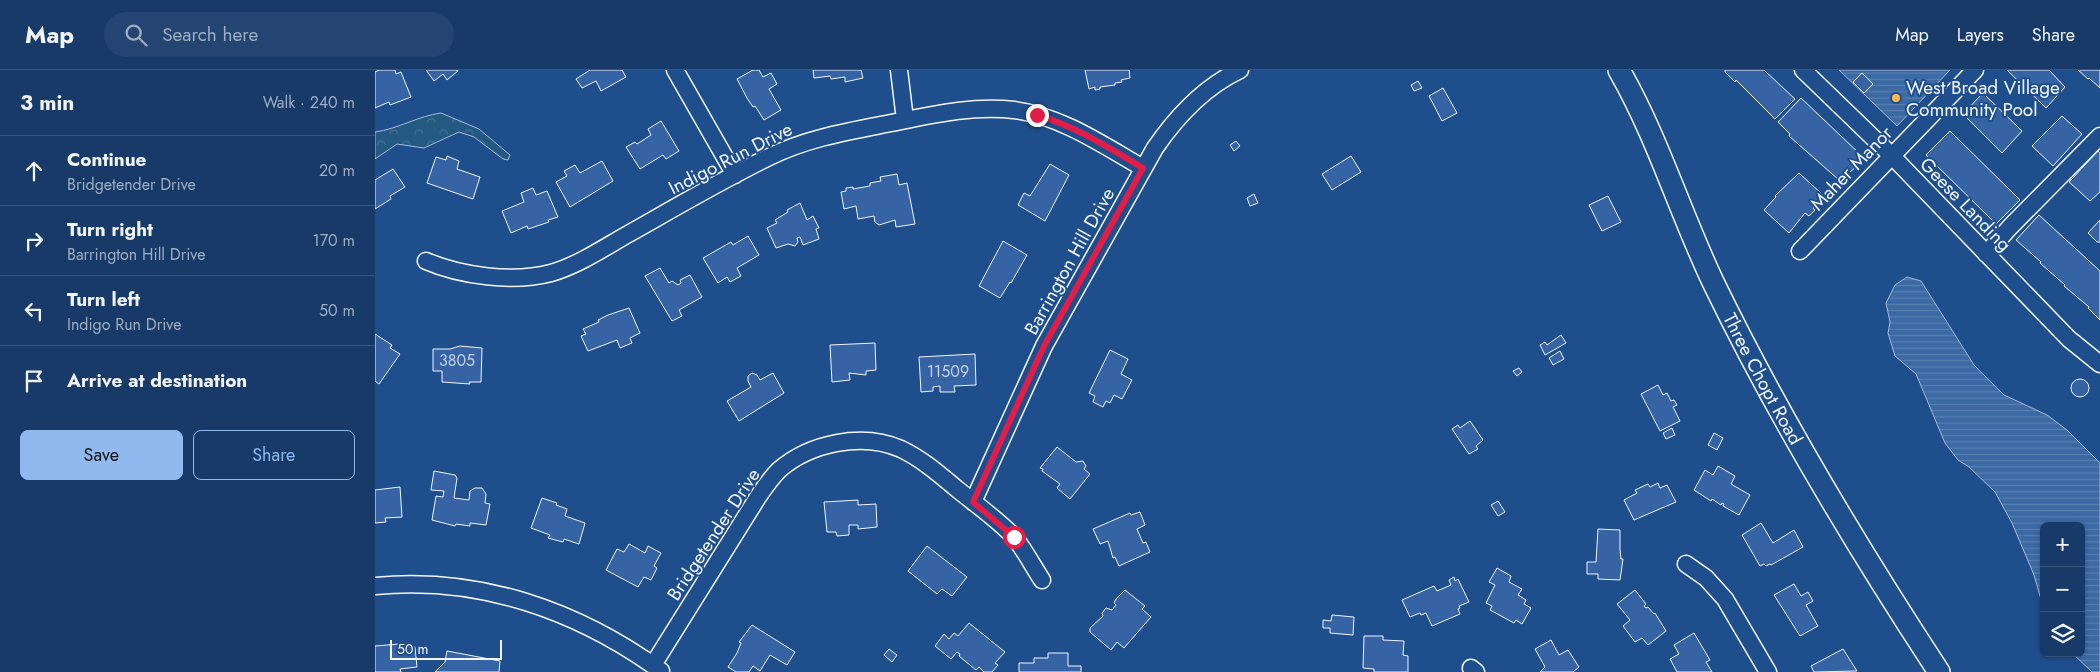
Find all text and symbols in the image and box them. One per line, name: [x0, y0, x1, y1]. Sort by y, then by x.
search box: [104, 12, 454, 57]
text: Map: [25, 17, 74, 52]
icon: search: [122, 21, 150, 49]
text: Search here: [162, 21, 258, 48]
text: Map: [1895, 22, 1929, 48]
text: Layers: [1957, 22, 2004, 48]
text: Share: [2032, 22, 2075, 48]
place label: West Broad Village Community Pool: [1906, 74, 2060, 123]
text: 3 min: [20, 88, 74, 118]
text: Walk · 240 m: [263, 91, 355, 114]
marker: West Broad Village Community Pool: [1890, 92, 1902, 104]
route end: [1026, 104, 1049, 127]
street label: Indigo Run Drive: [664, 115, 797, 201]
street label: Maher Manor: [1804, 120, 1899, 217]
text: Continue: [67, 146, 146, 173]
street label: Geese Landing: [1914, 151, 2018, 257]
icon: ahead: [20, 157, 48, 185]
text: 20 m: [319, 159, 355, 182]
text: Bridgetender Drive: [67, 173, 196, 196]
street label: Barrington Hill Drive: [1018, 183, 1121, 340]
text: Turn right: [67, 216, 153, 243]
icon: right: [20, 227, 48, 255]
text: 170 m: [313, 229, 355, 252]
text: Barrington Hill Drive: [67, 243, 205, 266]
text: Turn left: [67, 286, 140, 313]
icon: left: [20, 297, 48, 325]
text: 50 m: [319, 299, 355, 322]
street label: Three Chopt Road: [1716, 308, 1809, 450]
text: Indigo Run Drive: [67, 313, 181, 336]
house number: 3805: [439, 349, 475, 372]
house number: 11509: [927, 360, 969, 383]
icon: arrive: [20, 367, 48, 395]
text: Arrive at destination: [67, 367, 247, 394]
button: Save: [20, 430, 183, 480]
button: Share: [193, 430, 355, 480]
street label: Bridgetender Drive: [660, 463, 766, 606]
map controls: [2040, 522, 2085, 657]
button: +: [2040, 522, 2085, 567]
route start: [1003, 526, 1026, 549]
button: −: [2040, 567, 2085, 612]
button: layers: [2040, 612, 2085, 657]
scale bar: [390, 637, 503, 660]
text: 50 m: [397, 639, 428, 659]

